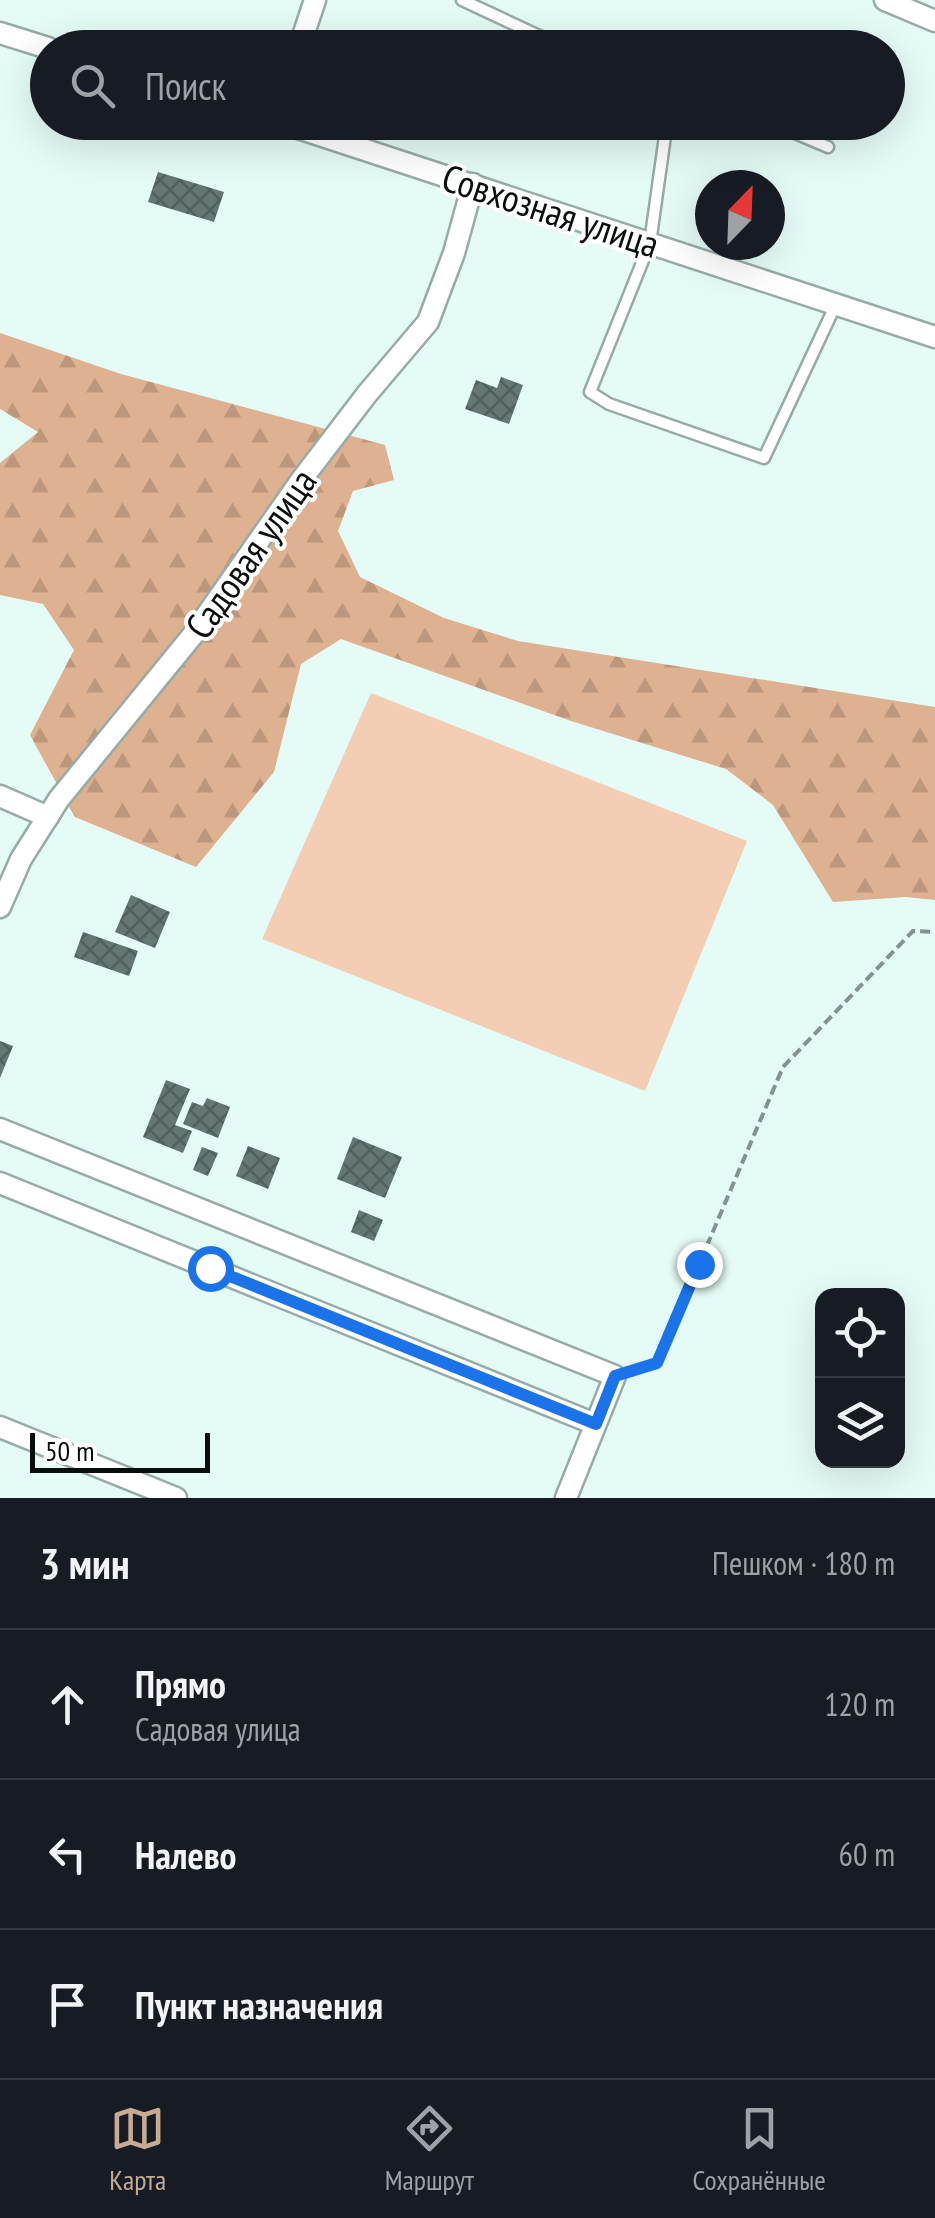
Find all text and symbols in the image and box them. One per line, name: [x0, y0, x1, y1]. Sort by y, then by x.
search box: [30, 30, 905, 140]
icon: search: [65, 58, 120, 113]
text: Поиск: [145, 61, 226, 110]
street label: Совхозная улица: [436, 152, 666, 268]
north arrow: [695, 170, 785, 260]
street label: Садовая улица: [174, 458, 326, 648]
route end: [677, 1242, 723, 1288]
route start: [188, 1246, 234, 1292]
map controls: [815, 1288, 905, 1468]
button: locate: [815, 1288, 905, 1378]
button: layers: [815, 1378, 905, 1468]
scale bar: [30, 1428, 210, 1472]
text: 50 m: [45, 1432, 94, 1469]
text: 3 мин: [40, 1536, 130, 1591]
text: Пешком · 180 m: [712, 1542, 895, 1584]
text: Прямо: [135, 1659, 226, 1708]
icon: ahead: [40, 1677, 95, 1732]
text: 120 m: [824, 1683, 895, 1725]
text: Садовая улица: [135, 1708, 301, 1750]
icon: left: [40, 1827, 95, 1882]
text: Налево: [135, 1830, 236, 1879]
text: 60 m: [839, 1833, 895, 1875]
icon: arrive: [40, 1977, 95, 2032]
text: Пункт назначения: [135, 1980, 383, 2029]
tab: Карта: [109, 2101, 166, 2198]
tab: Маршрут: [385, 2101, 474, 2198]
tab: Сохранённые: [693, 2101, 826, 2198]

